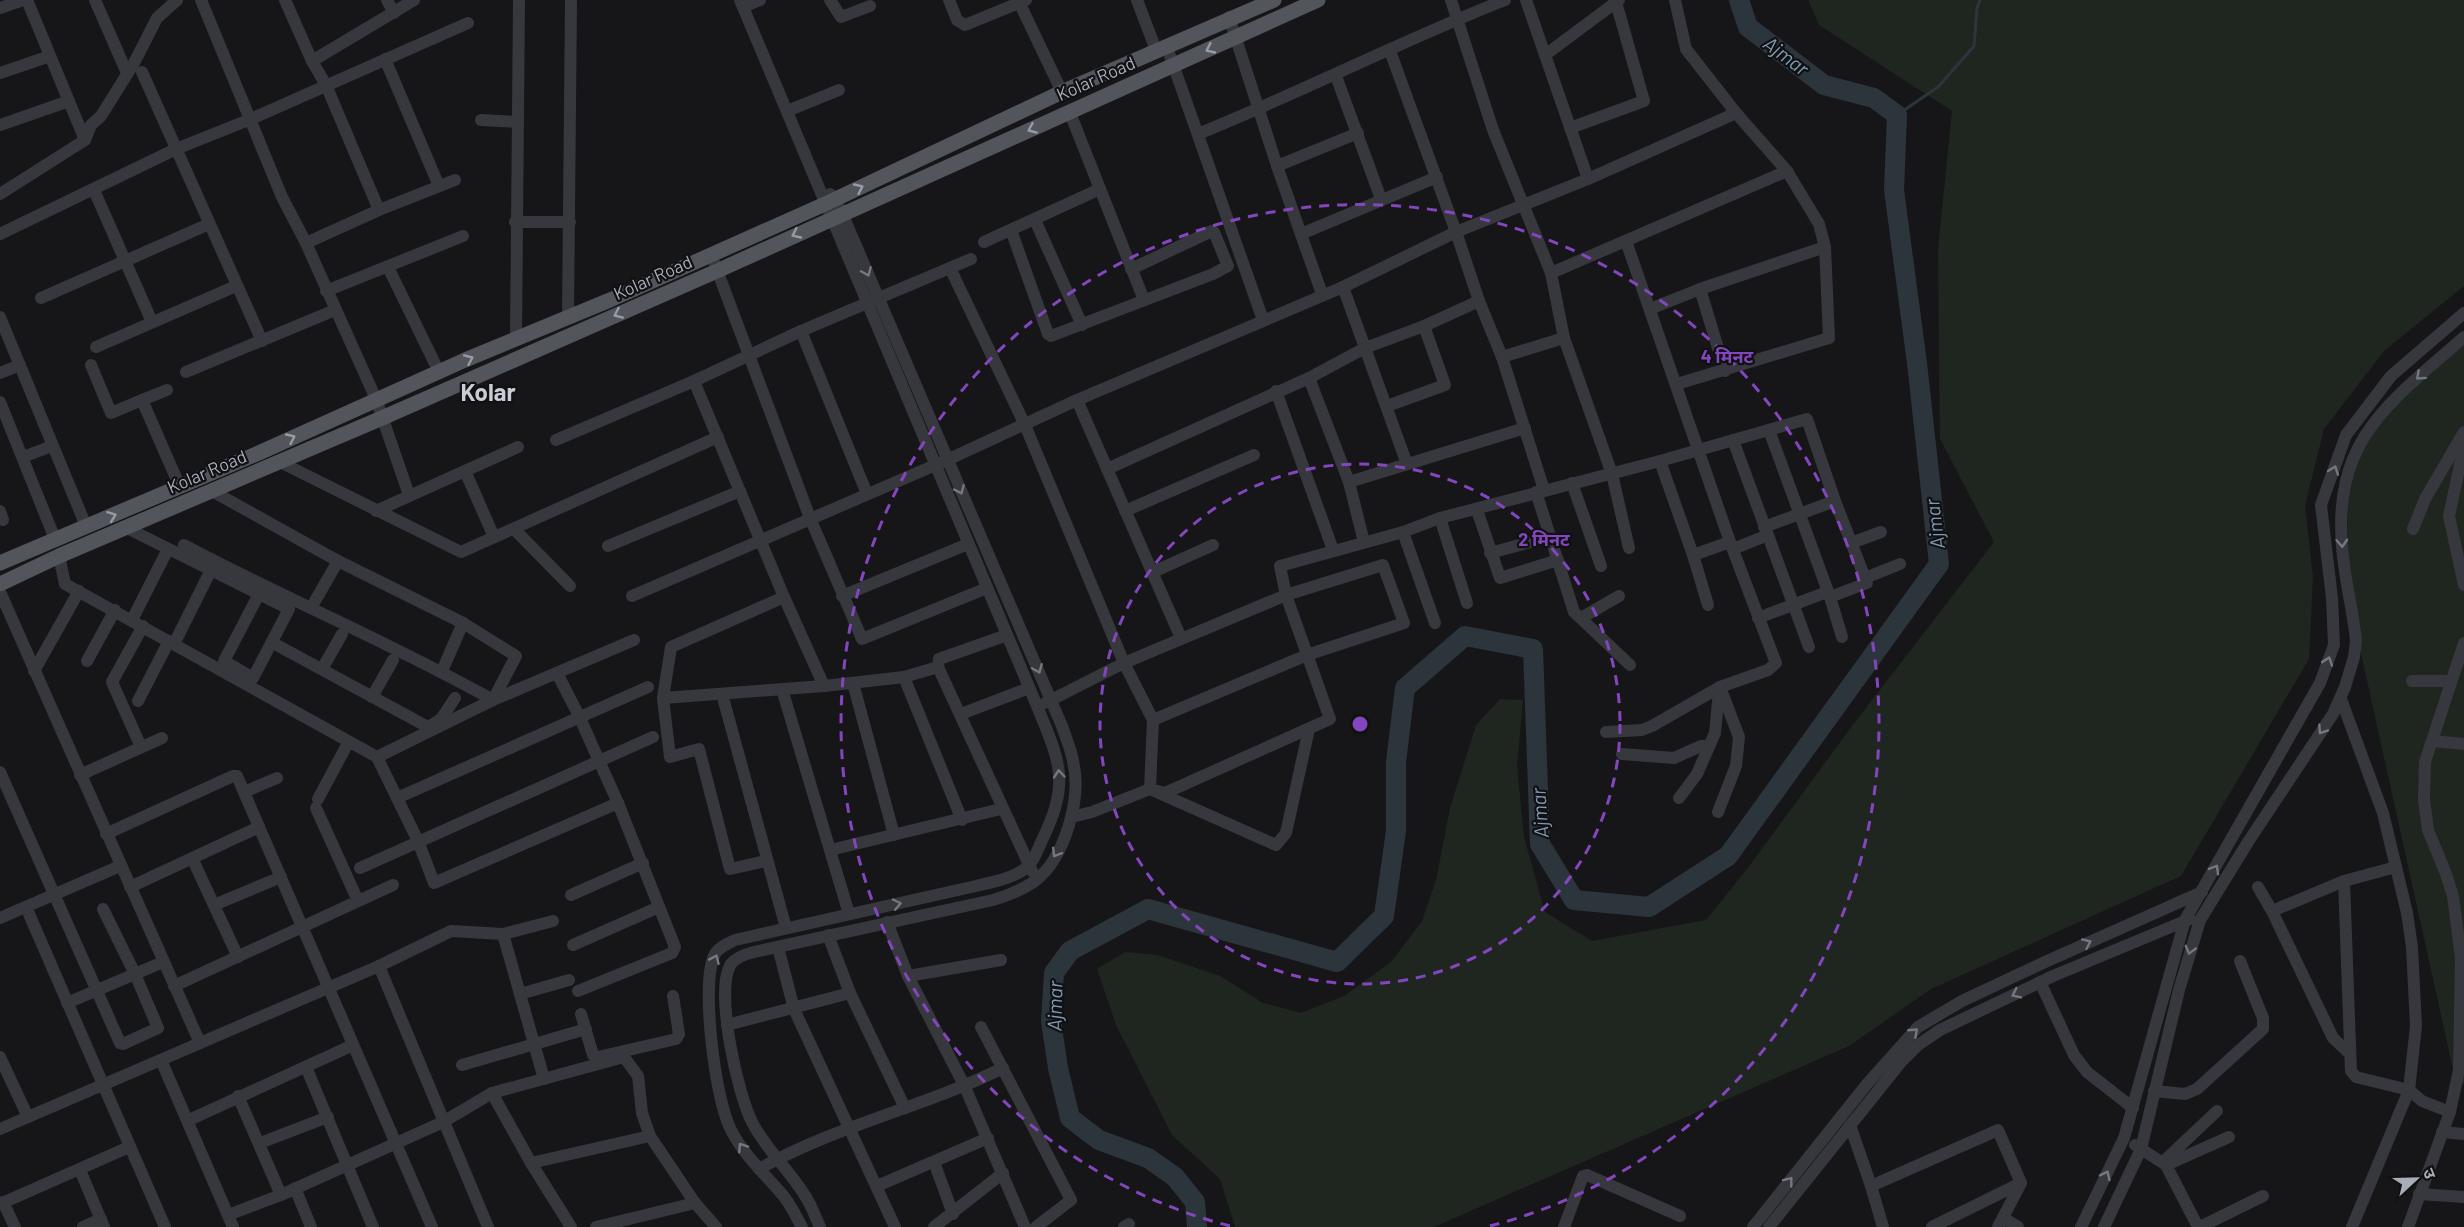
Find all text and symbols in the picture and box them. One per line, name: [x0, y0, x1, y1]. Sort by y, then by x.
water label: Ajmar: [1759, 31, 1815, 80]
one-way arrow: [1205, 41, 1216, 53]
street label: Kolar Road: [1053, 51, 1138, 105]
one-way arrow: [1027, 122, 1038, 134]
one-way arrow: [852, 183, 863, 195]
one-way arrow: [792, 227, 803, 239]
street label: Kolar Road: [610, 250, 695, 304]
one-way arrow: [860, 266, 872, 277]
one-way arrow: [614, 307, 625, 319]
text: 4 मिनट: [1701, 345, 1753, 367]
one-way arrow: [462, 354, 473, 366]
one-way arrow: [2417, 369, 2427, 380]
district label: Kolar: [460, 377, 516, 406]
one-way arrow: [284, 433, 295, 445]
street label: Kolar Road: [164, 445, 249, 498]
one-way arrow: [2326, 465, 2339, 476]
one-way arrow: [953, 484, 965, 495]
water label: Ajmar: [1919, 497, 1949, 551]
one-way arrow: [106, 511, 117, 523]
text: 2 मिनट: [1518, 528, 1570, 550]
one-way arrow: [2335, 539, 2348, 548]
one-way arrow: [2320, 656, 2333, 667]
one-way arrow: [1031, 662, 1043, 673]
centre of rings: [1350, 714, 1370, 734]
one-way arrow: [2318, 723, 2329, 734]
one-way arrow: [1053, 769, 1066, 778]
water label: Ajmar: [1525, 786, 1553, 839]
one-way arrow: [1051, 847, 1063, 857]
one-way arrow: [2207, 865, 2219, 875]
one-way arrow: [891, 898, 901, 911]
one-way arrow: [2081, 938, 2092, 950]
one-way arrow: [2184, 945, 2197, 955]
one-way arrow: [708, 954, 720, 965]
water label: Ajmar: [1042, 980, 1066, 1031]
one-way arrow: [2011, 986, 2022, 998]
one-way arrow: [1908, 1028, 1918, 1039]
one-way arrow: [738, 1143, 749, 1154]
north arrow: [2386, 1149, 2446, 1209]
text: उ: [2420, 1165, 2441, 1182]
one-way arrow: [2099, 1170, 2111, 1181]
one-way arrow: [1782, 1177, 1793, 1188]

